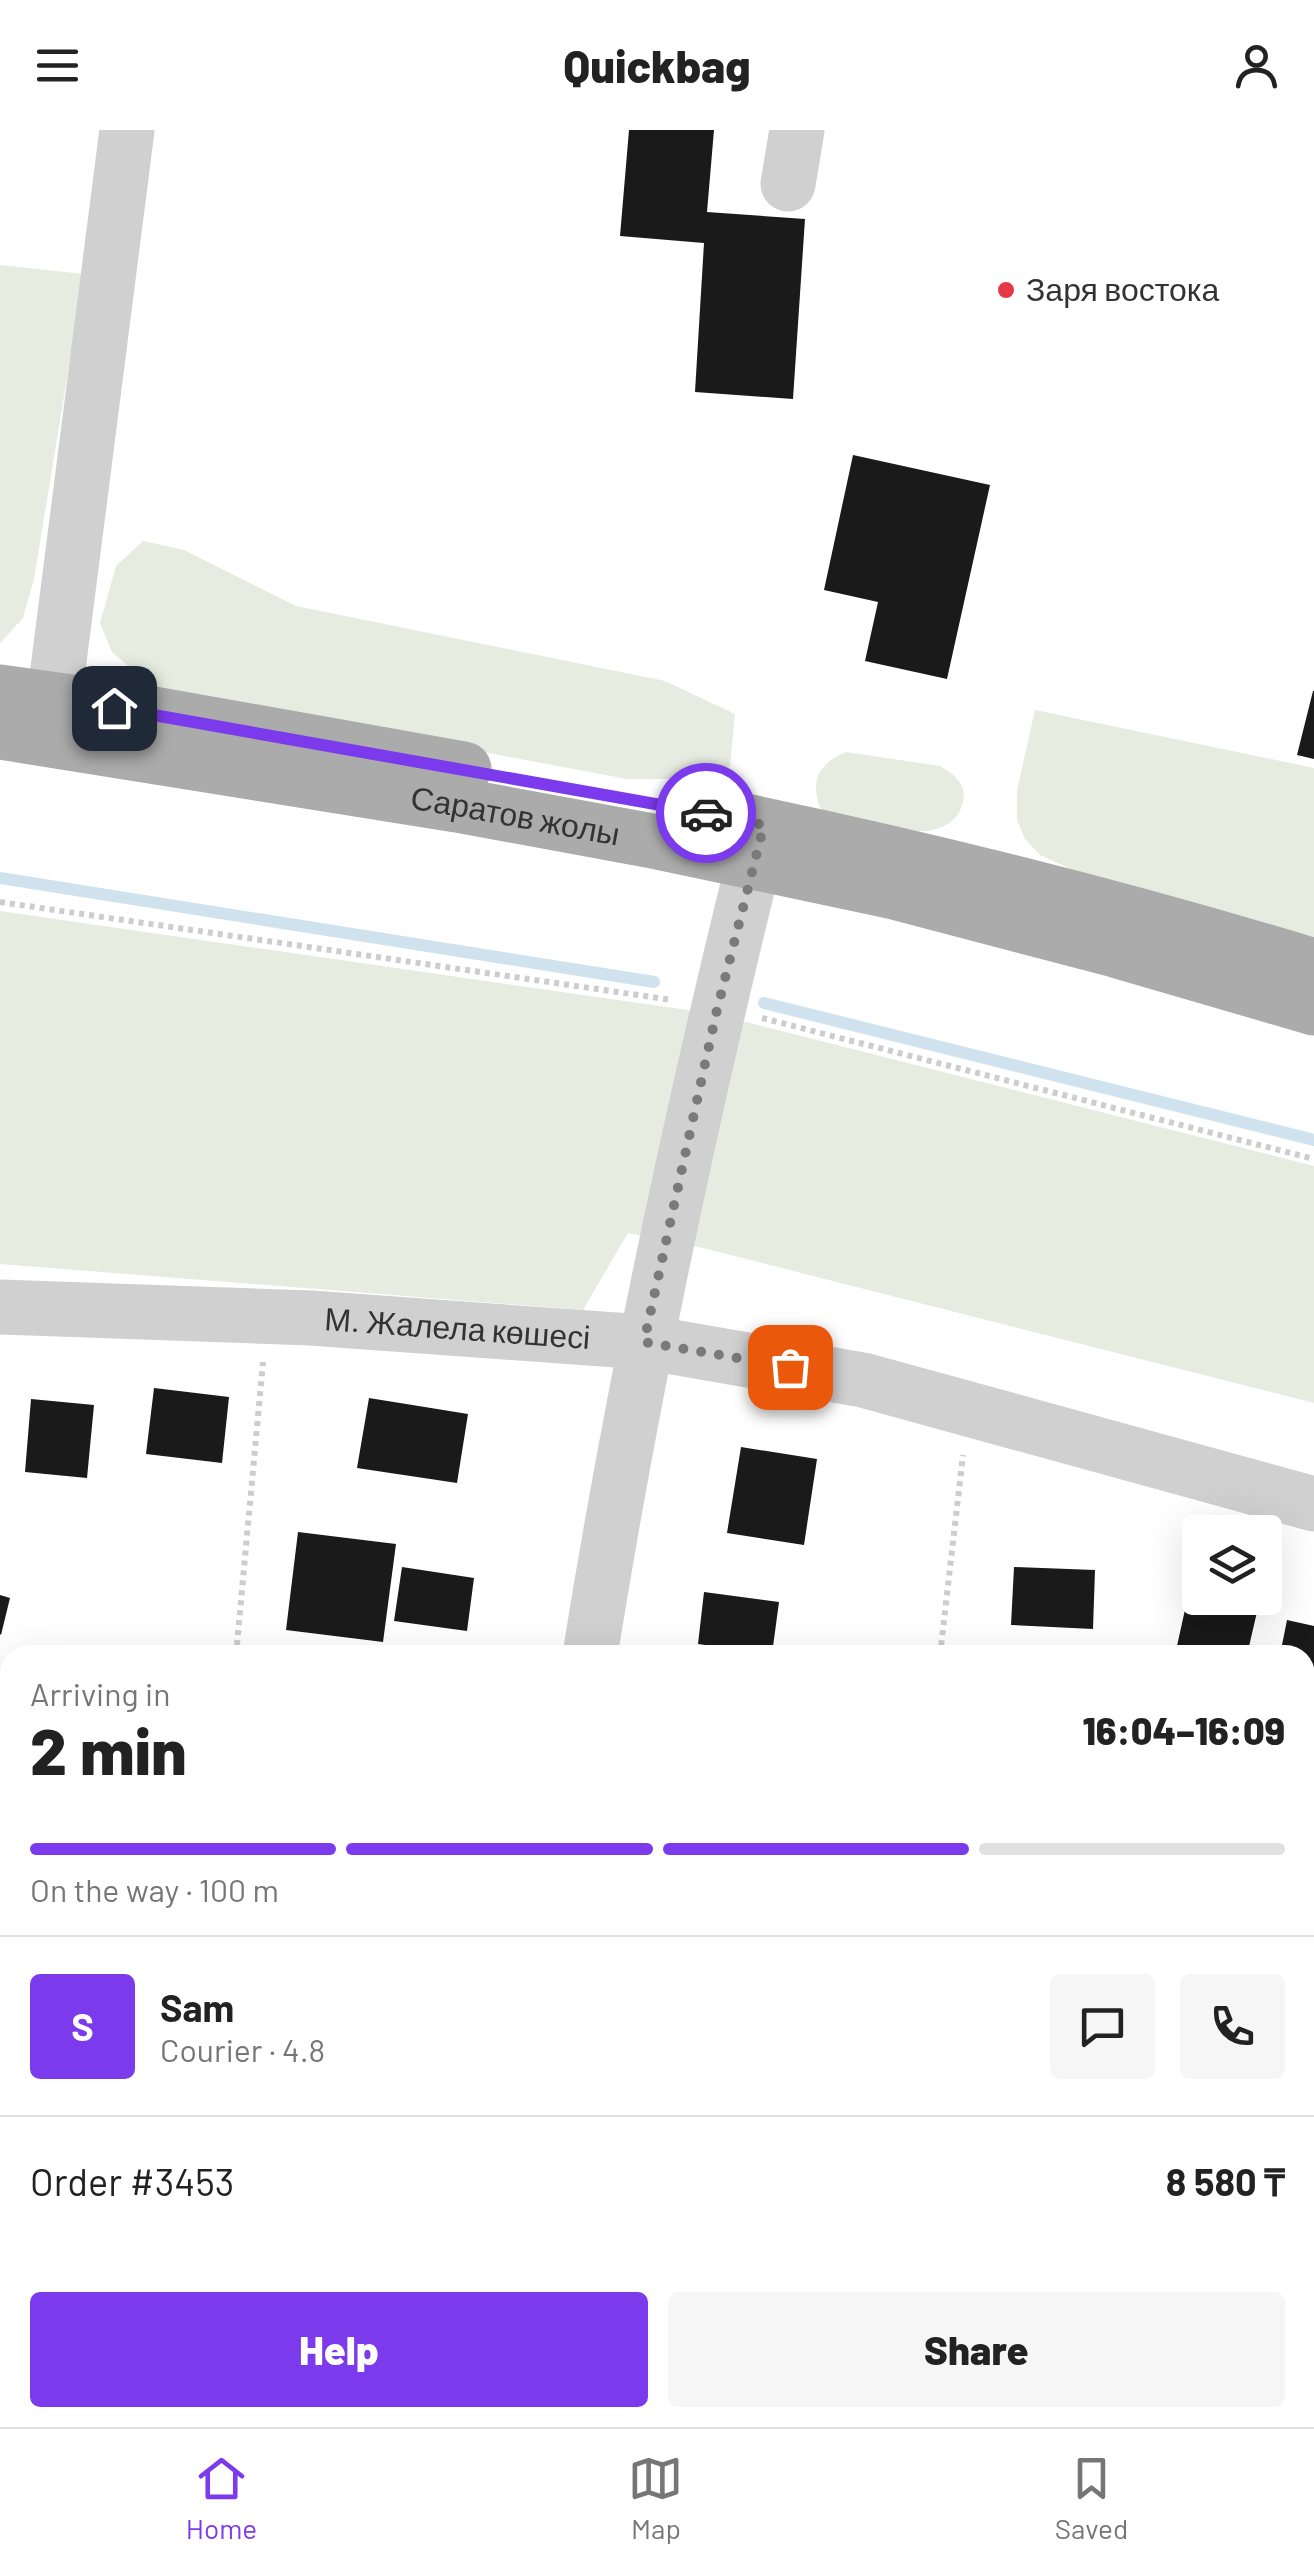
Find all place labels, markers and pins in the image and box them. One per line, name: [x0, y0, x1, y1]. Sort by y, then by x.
place label: Заря востока: [1026, 269, 1220, 308]
marker: Заря востока: [995, 279, 1017, 301]
pin: [72, 666, 157, 751]
pin: [748, 1325, 833, 1410]

